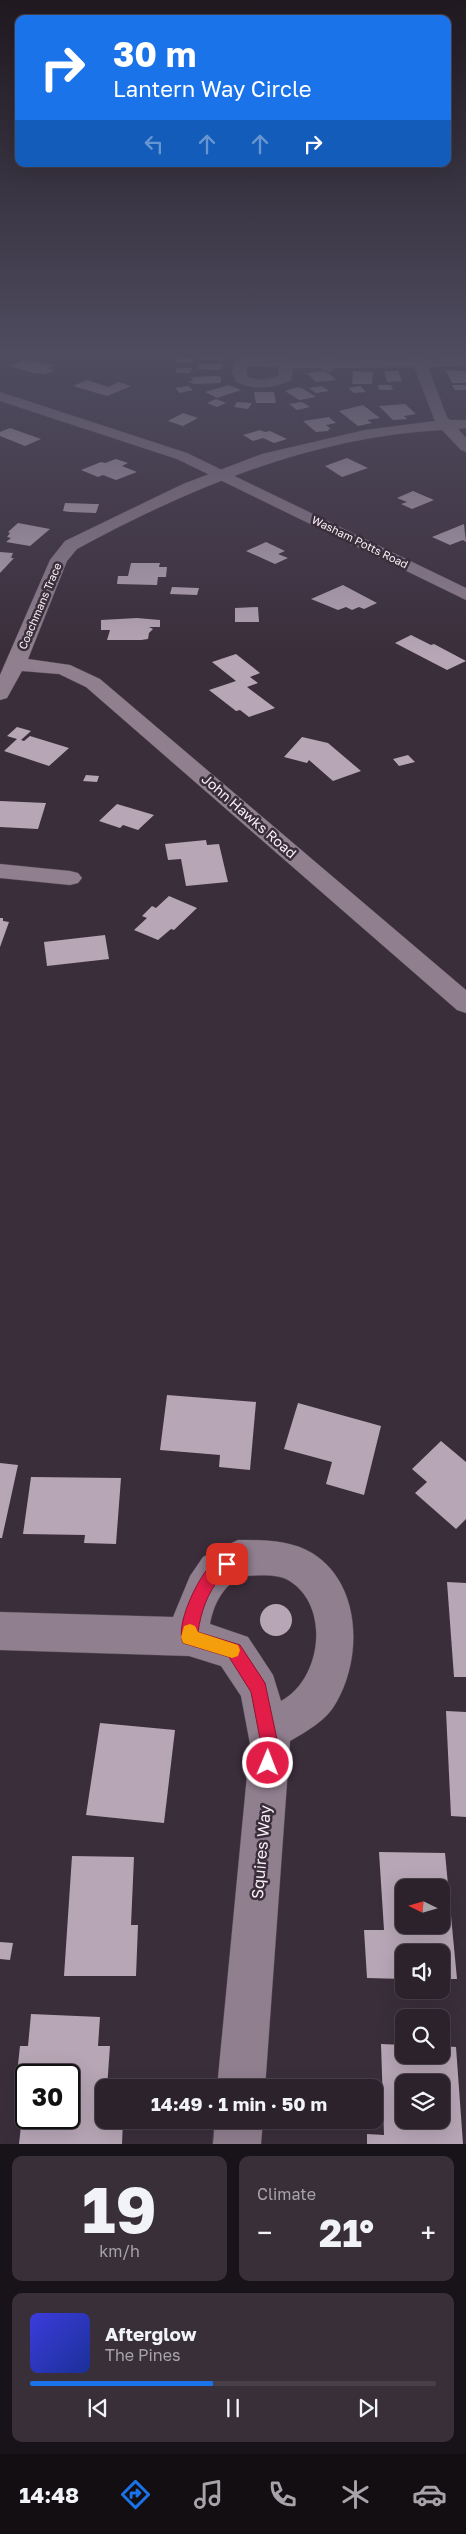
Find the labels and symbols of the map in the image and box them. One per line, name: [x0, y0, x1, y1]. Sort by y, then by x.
street label: Washam Potts Road: [310, 513, 411, 571]
street label: Coachmans Trace: [15, 560, 64, 651]
street label: John Hawks Road: [199, 770, 300, 861]
pin: [206, 1543, 248, 1585]
position arrow: [241, 1736, 293, 1788]
street label: Squires Way: [247, 1804, 275, 1900]
north arrow: [395, 1879, 450, 1934]
speed limit sign: 30: [15, 2064, 80, 2129]

